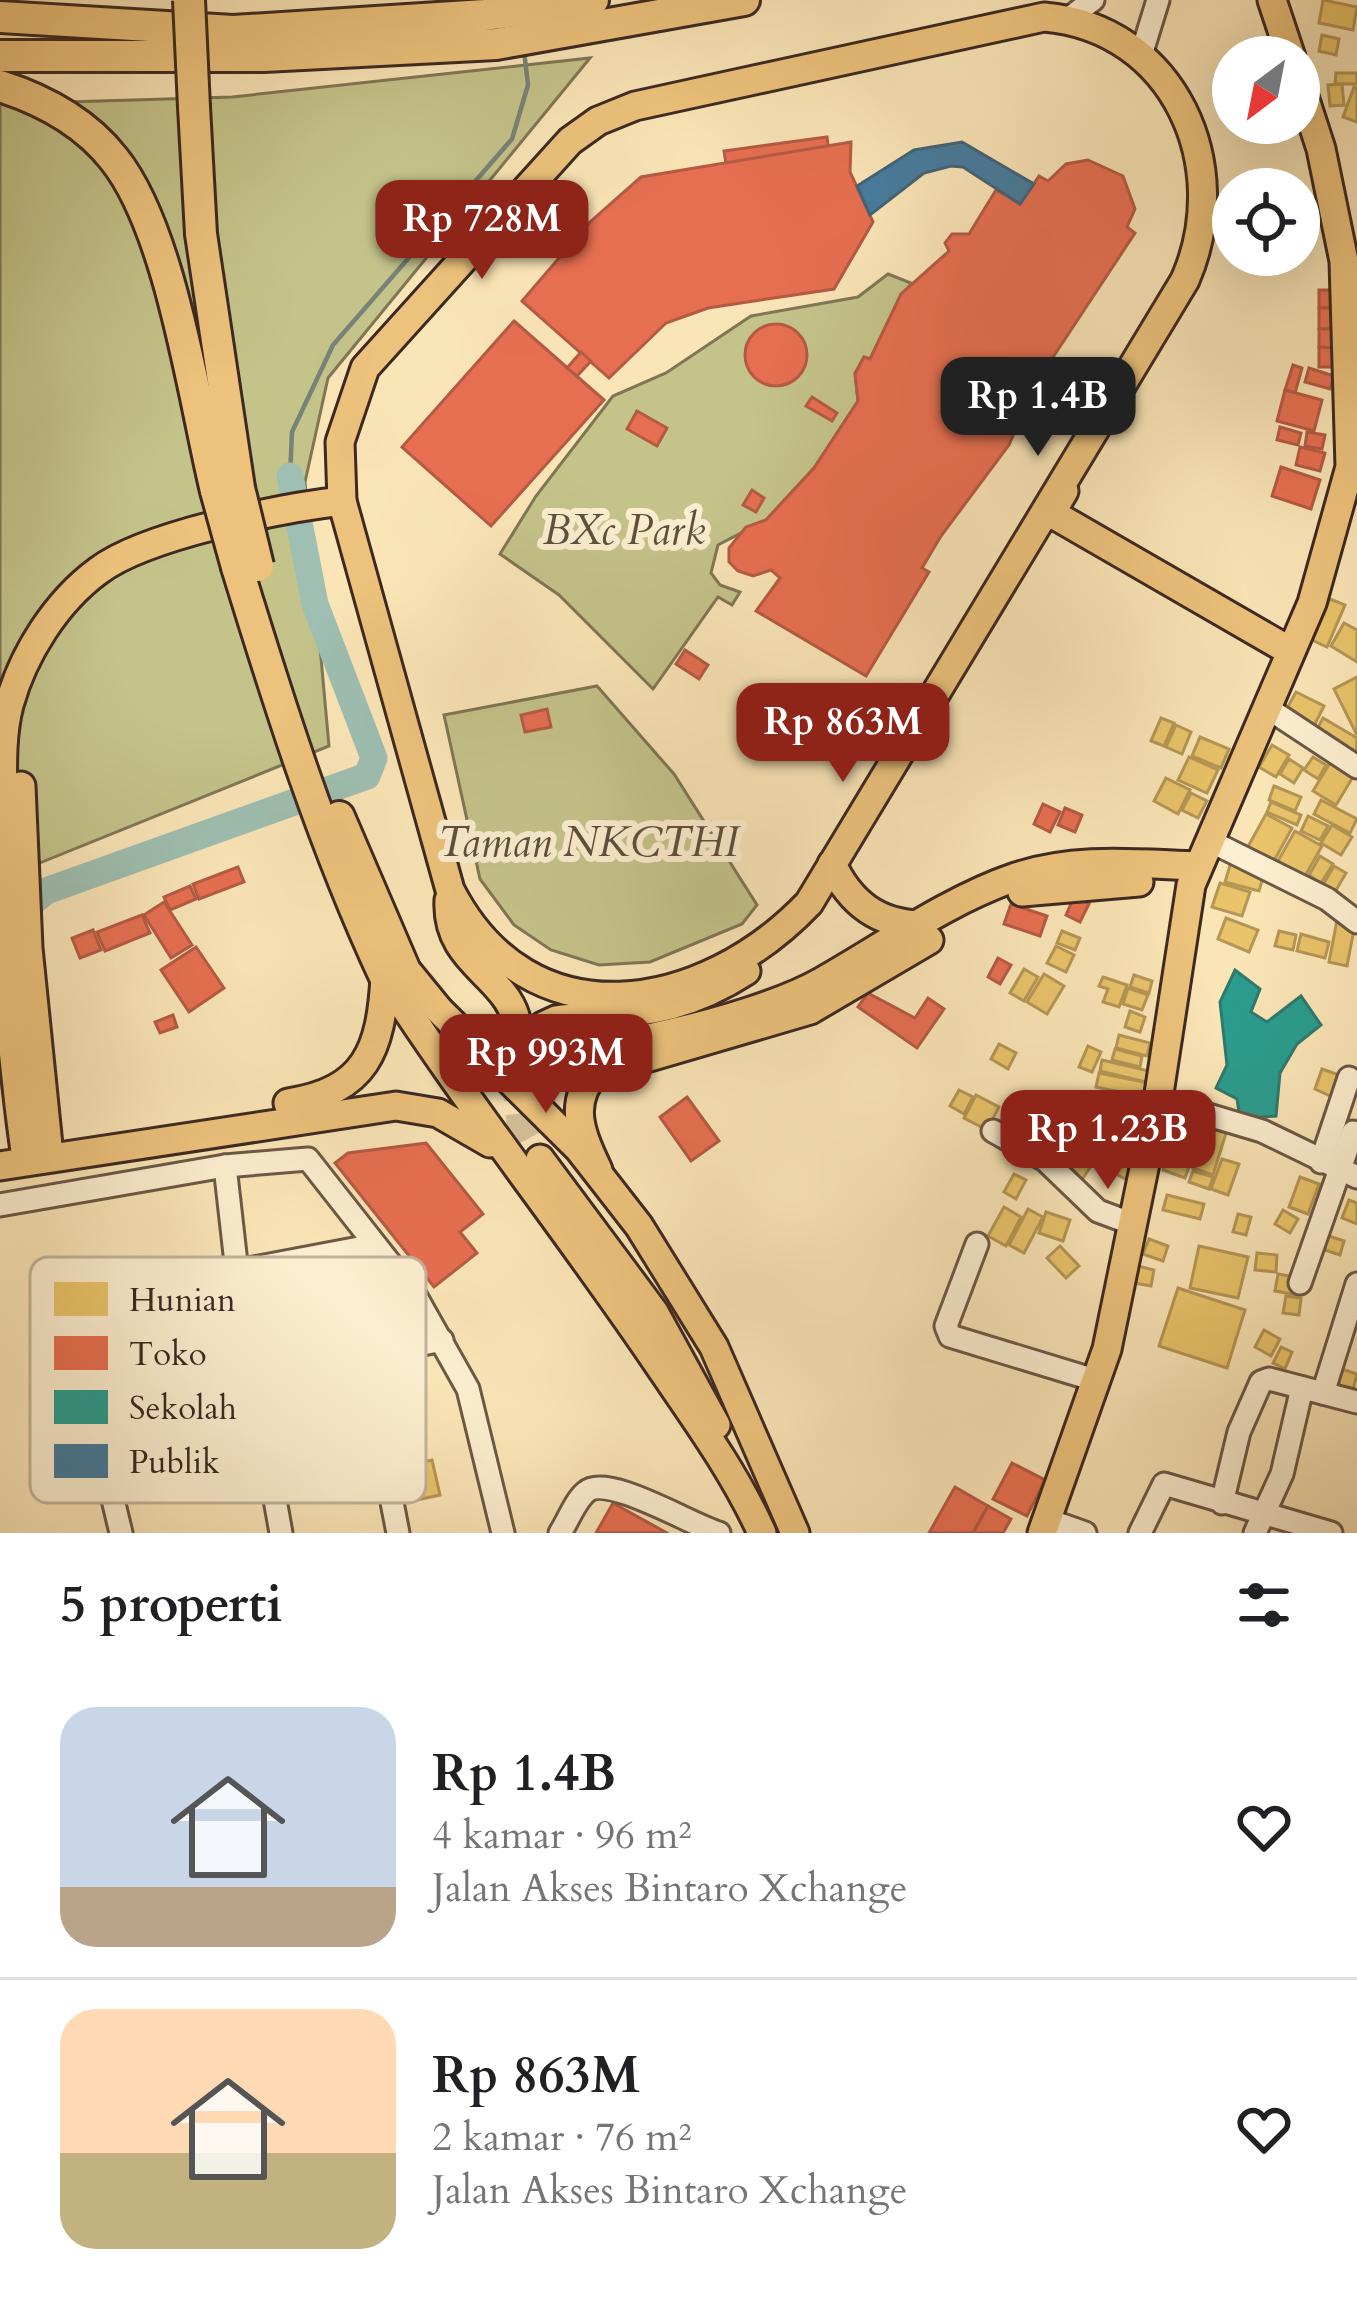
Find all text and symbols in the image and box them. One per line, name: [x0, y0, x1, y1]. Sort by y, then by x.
north arrow: [1212, 36, 1320, 144]
map controls: [1212, 36, 1320, 276]
button: locate: [1212, 168, 1320, 276]
pin: Rp 728M: [371, 180, 593, 282]
text: Rp 728M: [402, 192, 562, 245]
pin: Rp 1.4B: [927, 357, 1149, 459]
text: Rp 1.4B: [968, 369, 1108, 422]
park label: BXc Park: [543, 502, 705, 559]
pin: Rp 863M: [732, 683, 954, 785]
text: Rp 863M: [763, 695, 923, 748]
park label: Taman NKCTHI: [438, 814, 741, 871]
pin: Rp 993M: [435, 1014, 657, 1116]
text: Rp 993M: [466, 1026, 626, 1079]
pin: Rp 1.23B: [984, 1090, 1232, 1192]
text: Rp 1.23B: [1028, 1102, 1188, 1155]
legend: [30, 1257, 426, 1503]
text: Hunian: [129, 1278, 236, 1323]
text: Toko: [129, 1332, 207, 1377]
text: Sekolah: [129, 1386, 237, 1431]
text: Publik: [129, 1440, 220, 1485]
text: 5 properti: [60, 1570, 283, 1640]
icon: filters: [1231, 1572, 1297, 1638]
text: Rp 1.4B: [432, 1739, 616, 1809]
icon: home: [156, 1755, 300, 1899]
icon: heart: [1231, 1794, 1297, 1860]
text: 4 kamar · 96 m²: [432, 1809, 692, 1862]
text: Jalan Akses Bintaro Xchange: [432, 1862, 907, 1915]
text: Rp 863M: [432, 2041, 640, 2111]
icon: home: [156, 2057, 300, 2201]
icon: heart: [1231, 2096, 1297, 2162]
text: 2 kamar · 76 m²: [432, 2111, 692, 2164]
text: Jalan Akses Bintaro Xchange: [432, 2164, 907, 2217]

